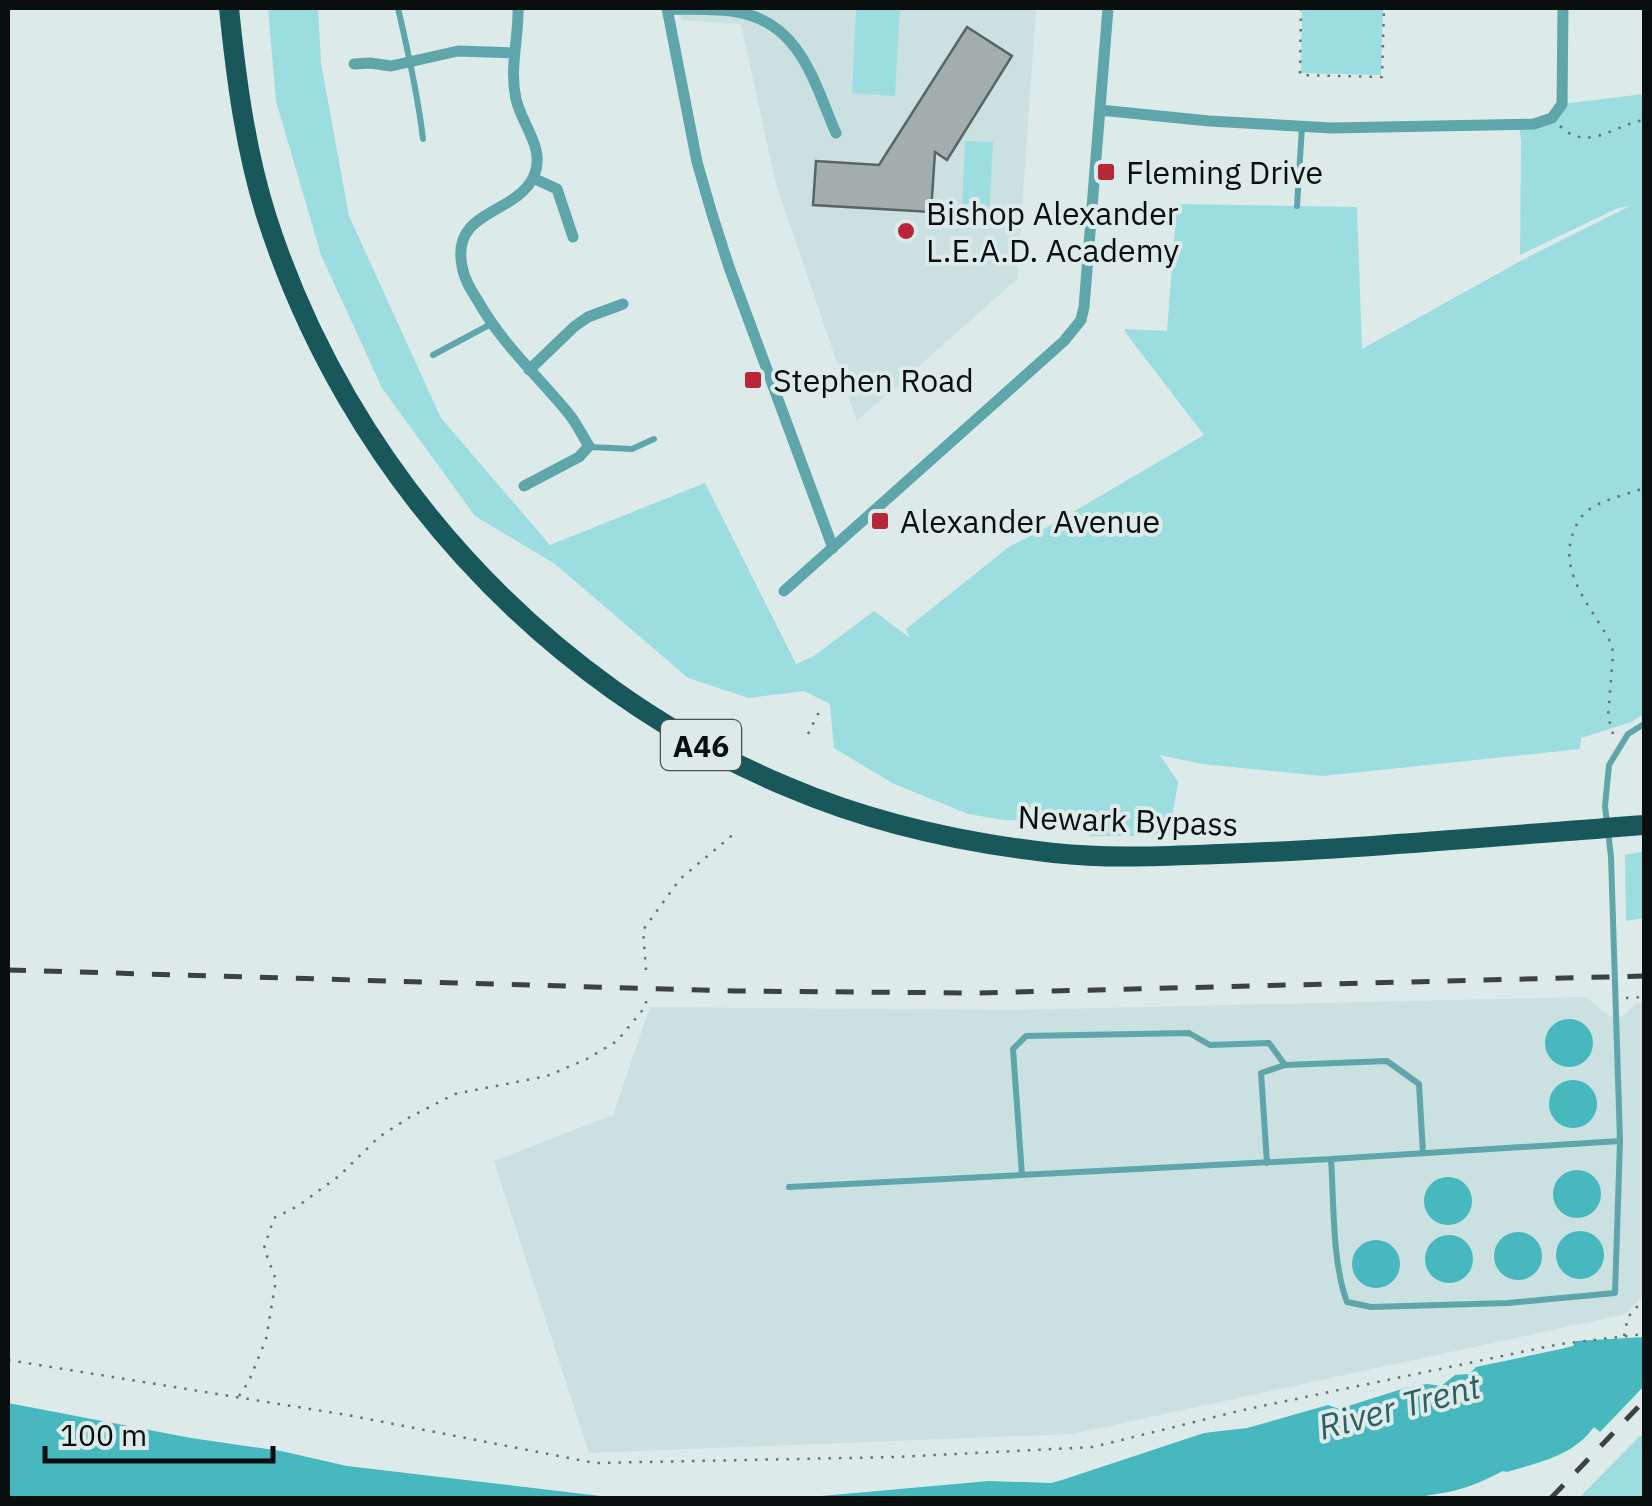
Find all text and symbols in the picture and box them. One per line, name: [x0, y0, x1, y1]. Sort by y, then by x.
place label: Fleming Drive: [1126, 151, 1323, 193]
marker: Fleming Drive: [1095, 161, 1117, 183]
place label: Bishop Alexander L.E.A.D. Academy: [926, 192, 1179, 271]
marker: Bishop Alexander L.E.A.D. Academy: [895, 220, 917, 242]
place label: Stephen Road: [773, 359, 974, 401]
marker: Stephen Road: [742, 369, 764, 391]
place label: Alexander Avenue: [900, 500, 1160, 542]
marker: Alexander Avenue: [869, 510, 891, 532]
road number: A46: [661, 720, 741, 770]
street label: Newark Bypass: [1017, 795, 1239, 845]
water label: River Trent: [1313, 1362, 1486, 1450]
scale bar: [45, 1401, 272, 1463]
text: 100 m: [60, 1415, 147, 1454]

